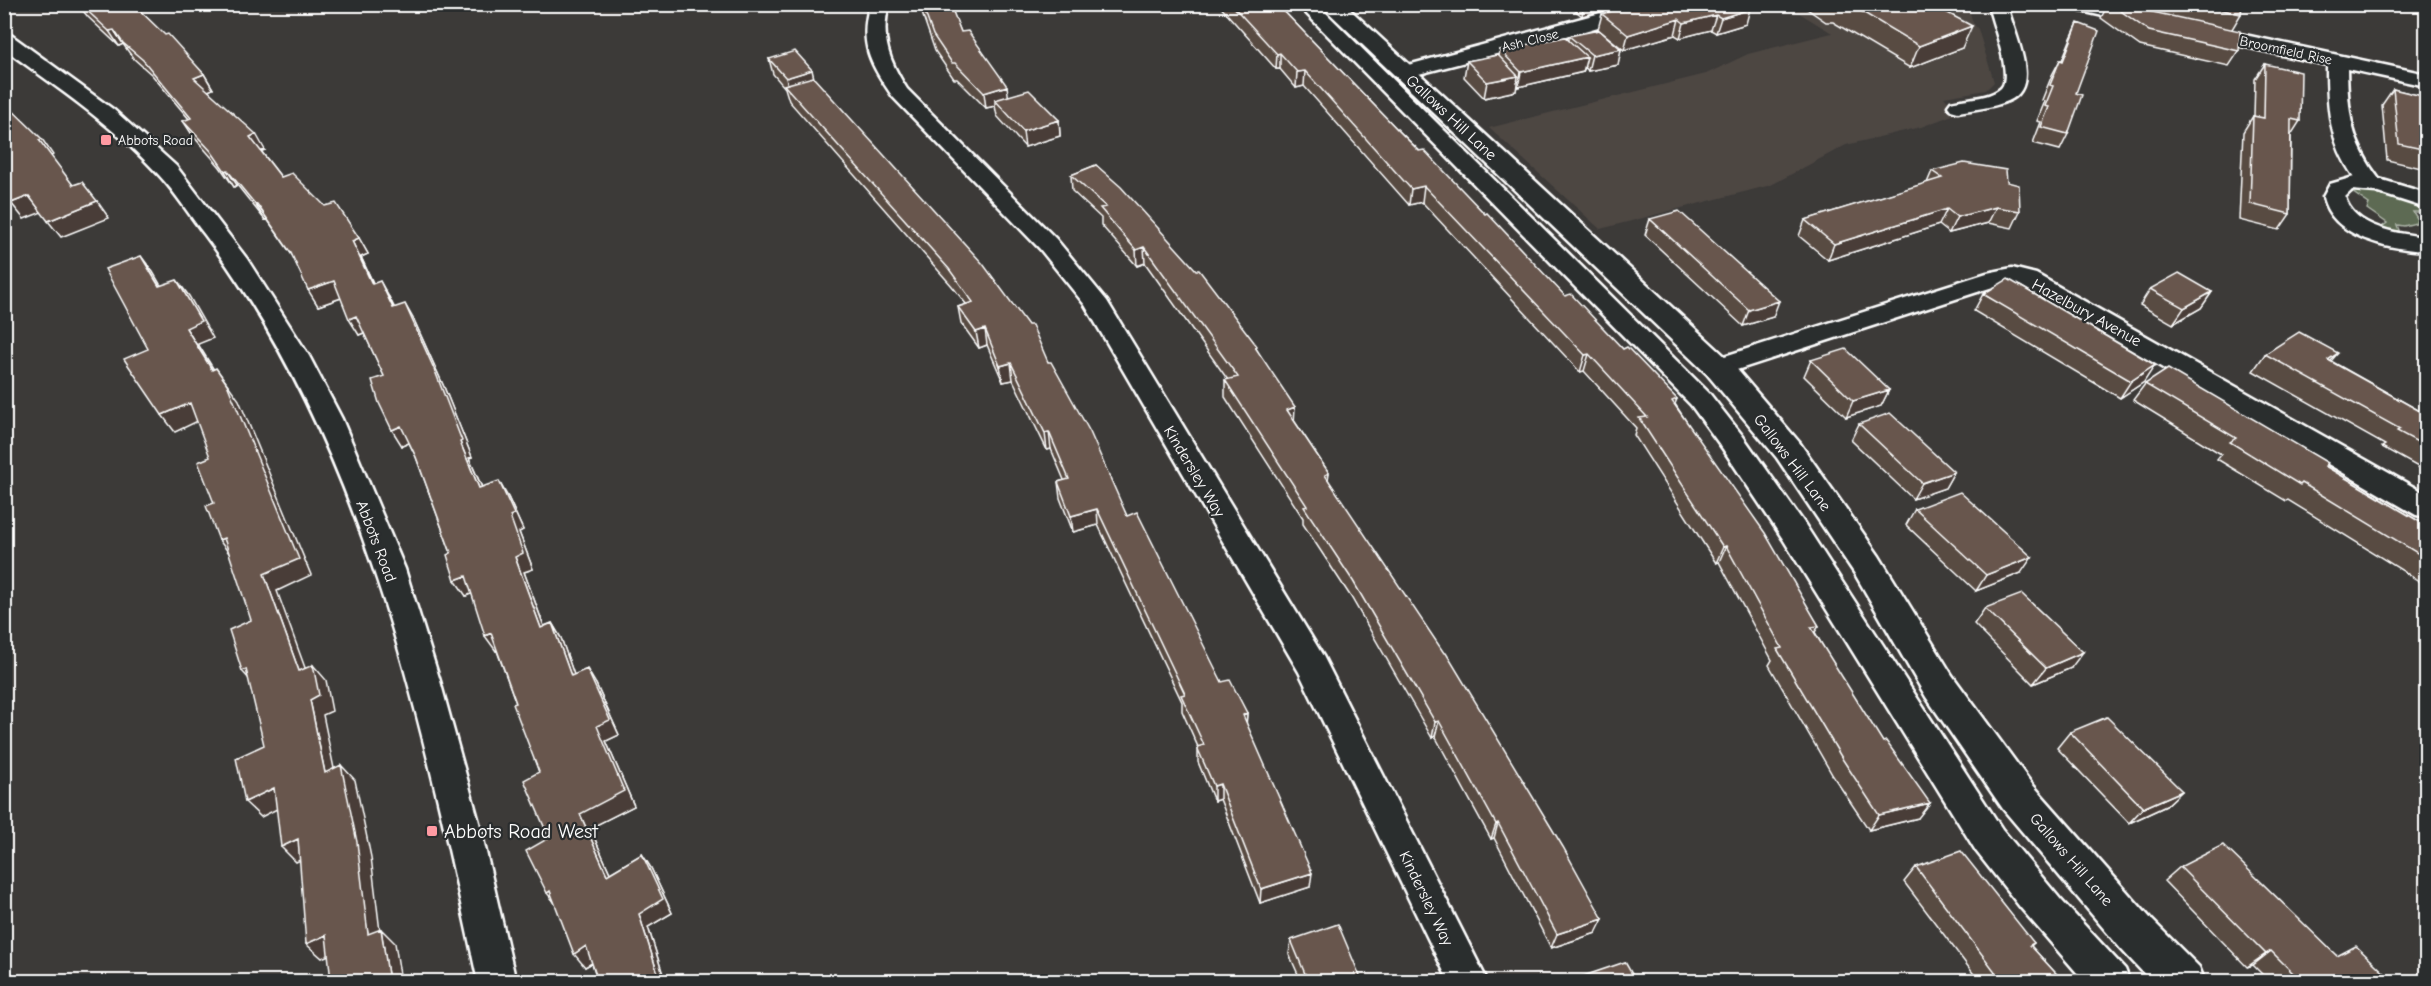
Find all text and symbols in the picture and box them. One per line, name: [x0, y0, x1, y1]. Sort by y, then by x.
street label: Ash Close: [1500, 25, 1560, 56]
street label: Broomfield Rise: [2238, 32, 2334, 69]
street label: Gallows Hill Lane: [1402, 71, 1500, 164]
place label: Abbots Road: [118, 132, 193, 149]
marker: Abbots Road: [99, 133, 113, 147]
street label: Hazelbury Avenue: [2029, 275, 2144, 350]
street label: Gallows Hill Lane: [1750, 410, 1835, 515]
street label: Kindersley Way: [1160, 423, 1229, 521]
street label: Abbots Road: [352, 498, 400, 585]
street label: Gallows Hill Lane: [2026, 810, 2116, 910]
place label: Abbots Road West: [444, 820, 599, 843]
marker: Abbots Road West: [425, 824, 439, 838]
street label: Kindersley Way: [1395, 848, 1457, 950]

